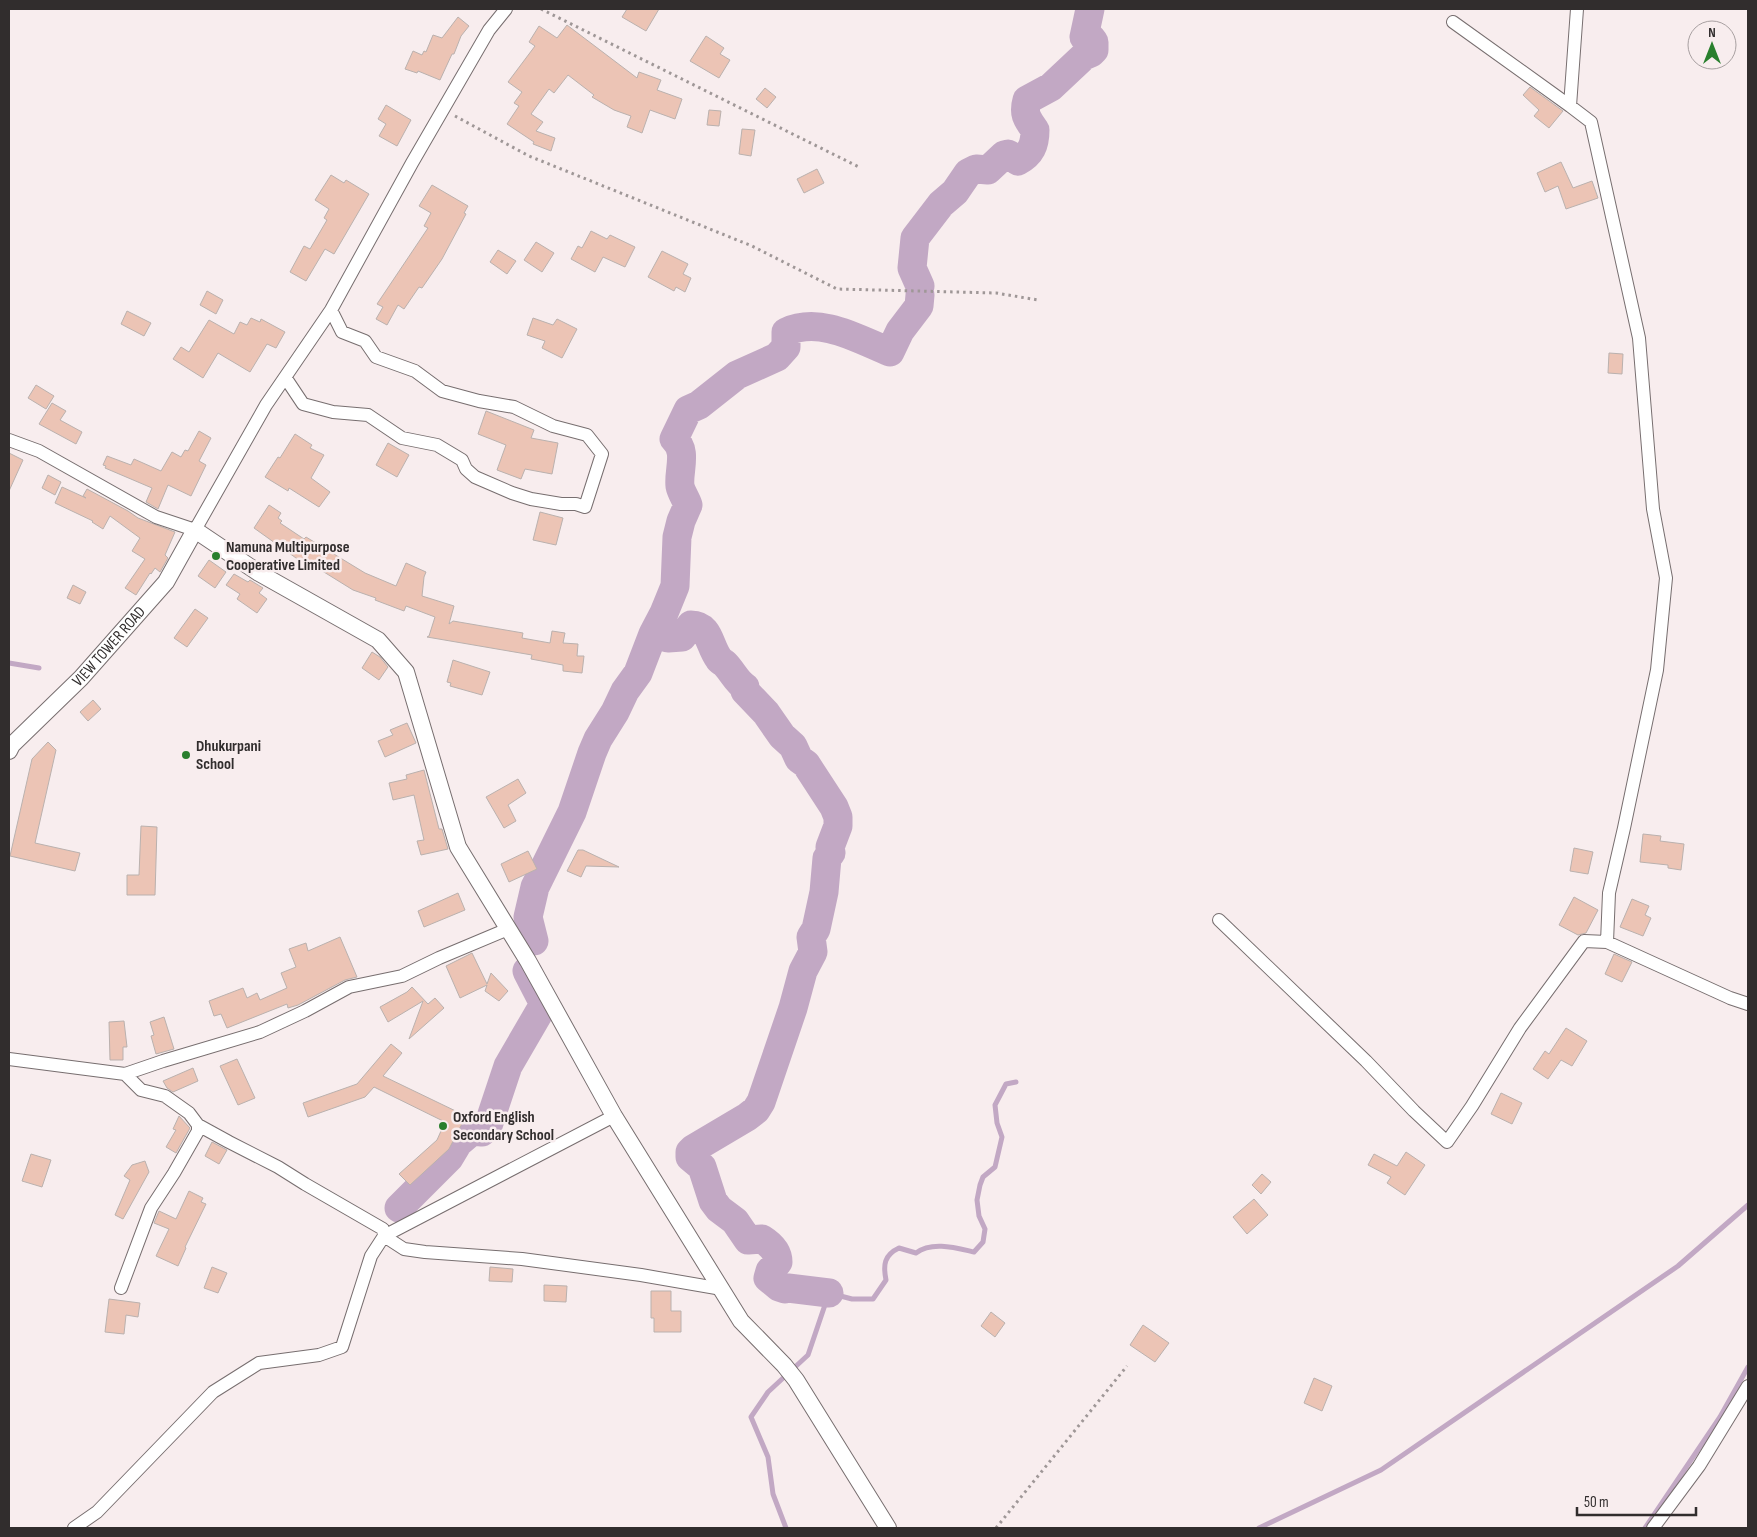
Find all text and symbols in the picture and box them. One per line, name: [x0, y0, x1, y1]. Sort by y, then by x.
north arrow: [1687, 20, 1737, 70]
text: N: [1708, 24, 1716, 41]
place label: Namuna Multipurpose Cooperative Limited: [226, 538, 350, 575]
marker: Namuna Multipurpose Cooperative Limited: [210, 550, 222, 562]
street label: VIEW TOWER ROAD: [68, 602, 150, 691]
place label: Dhukurpani School: [196, 737, 261, 774]
marker: Dhukurpani School: [180, 749, 192, 761]
place label: Oxford English Secondary School: [453, 1108, 554, 1145]
marker: Oxford English Secondary School: [437, 1120, 449, 1132]
scale bar: [1577, 1484, 1696, 1516]
text: 50 m: [1584, 1493, 1609, 1512]

